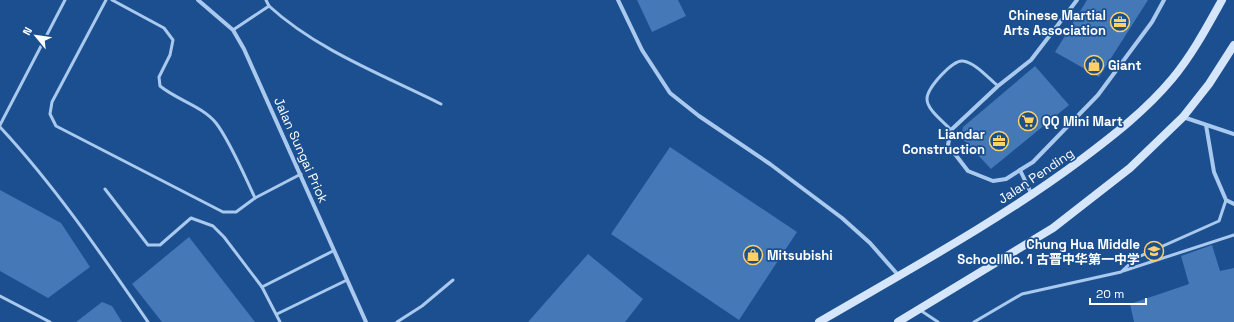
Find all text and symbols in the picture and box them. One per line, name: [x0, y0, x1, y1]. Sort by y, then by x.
place label: Chinese Martial Arts Association: [1003, 7, 1106, 39]
office icon: Chinese Martial Arts Association: [1109, 11, 1131, 33]
north arrow: [16, 16, 56, 56]
text: N: [19, 25, 35, 38]
shop icon: Giant: [1083, 54, 1105, 76]
place label: Giant: [1108, 57, 1141, 74]
street label: Jalan Sungai Priok: [270, 94, 332, 206]
supermarket icon: QQ Mini Mart: [1017, 110, 1039, 132]
place label: QQ Mini Mart: [1042, 113, 1123, 130]
place label: Liandar Construction: [902, 126, 985, 158]
office icon: Liandar Construction: [988, 130, 1010, 152]
street label: Jalan Pending: [995, 144, 1077, 208]
place label: Chung Hua Middle School No. 1 古晋中华第一中学: [957, 236, 1140, 268]
school or university icon: Chung Hua Middle School No. 1 古晋中华第一中学: [1143, 240, 1165, 262]
shop icon: Mitsubishi: [742, 244, 764, 266]
place label: Mitsubishi: [767, 247, 833, 264]
scale bar: [1090, 280, 1146, 306]
text: 20 m: [1096, 286, 1124, 302]

